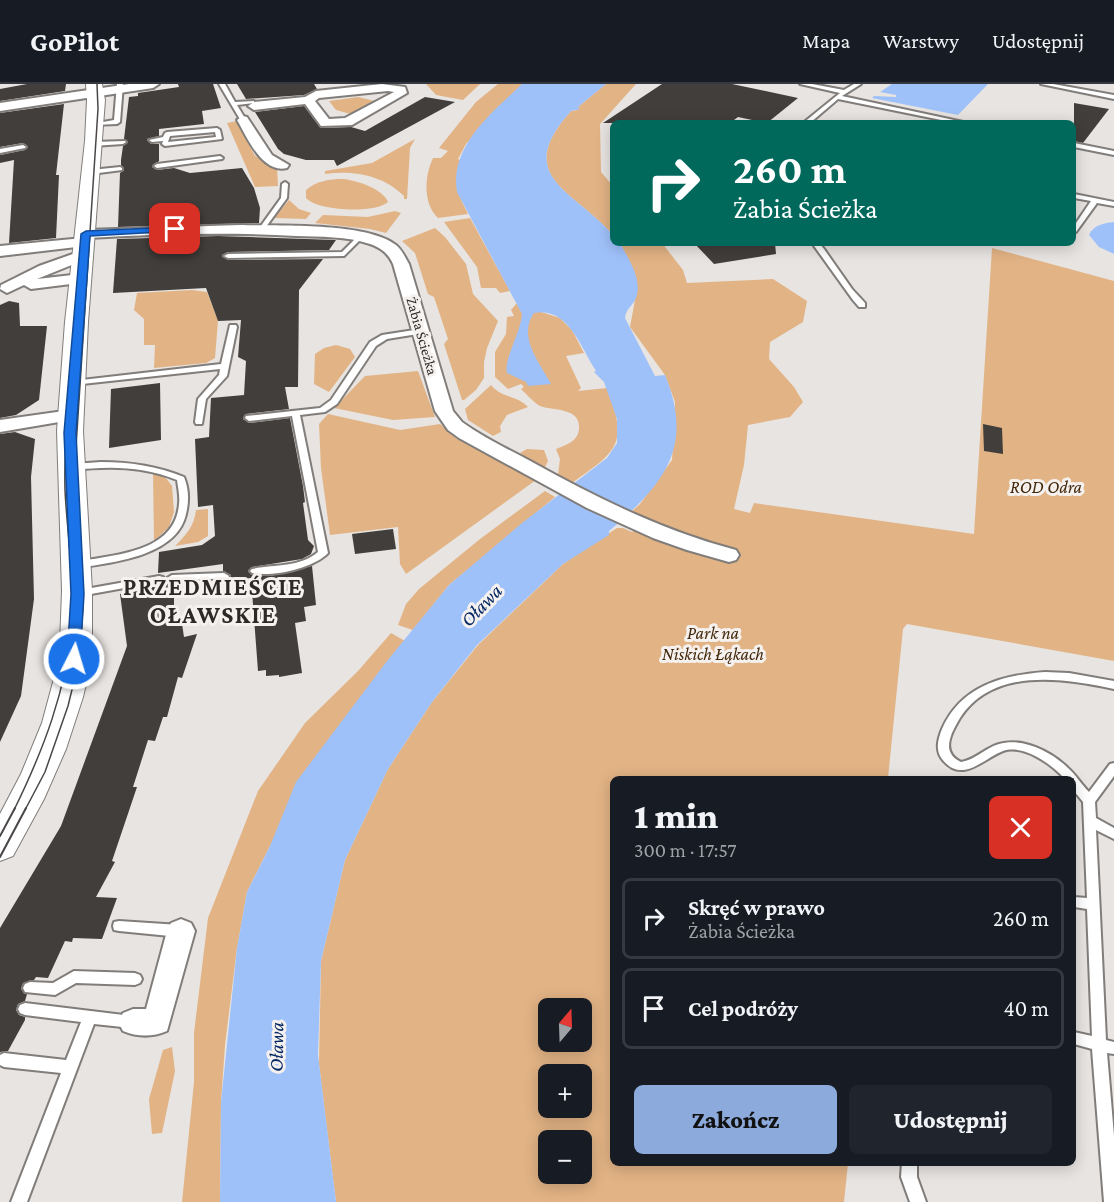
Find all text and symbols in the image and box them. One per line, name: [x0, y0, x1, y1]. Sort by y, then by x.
text: GoPilot: [30, 26, 119, 57]
text: Mapa: [802, 29, 850, 53]
text: Warstwy: [883, 29, 959, 53]
text: Udostępnij: [992, 29, 1084, 53]
icon: right: [634, 144, 712, 222]
text: 260 m: [733, 145, 847, 192]
text: Żabia Ścieżka: [733, 194, 878, 224]
pin: [149, 203, 200, 254]
icon: arrive: [158, 212, 191, 245]
street label: Żabia Ścieżka: [403, 295, 441, 377]
park label: ROD Odra: [1010, 477, 1083, 497]
district label: PRZEDMIEŚCIE OŁAWSKIE: [123, 573, 303, 628]
water label: Oława: [456, 579, 506, 631]
park label: Park na Niskich Łąkach: [662, 623, 764, 664]
position arrow: [42, 627, 106, 691]
text: 1 min: [634, 796, 718, 836]
button: close: [989, 796, 1052, 859]
text: 300 m · 17:57: [634, 839, 736, 861]
text: Skręć w prawo: [688, 895, 825, 920]
icon: right: [637, 902, 670, 935]
text: 260 m: [993, 906, 1049, 931]
text: Żabia Ścieżka: [688, 920, 795, 942]
icon: arrive: [637, 992, 670, 1025]
text: Cel podróży: [688, 996, 798, 1021]
text: 40 m: [1004, 996, 1049, 1021]
north arrow: [538, 998, 592, 1052]
map controls: [538, 998, 592, 1184]
water label: Oława: [265, 1022, 287, 1072]
button: +: [538, 1064, 592, 1118]
button: Zakończ: [634, 1085, 837, 1154]
button: Udostępnij: [849, 1085, 1052, 1154]
button: −: [538, 1130, 592, 1184]

